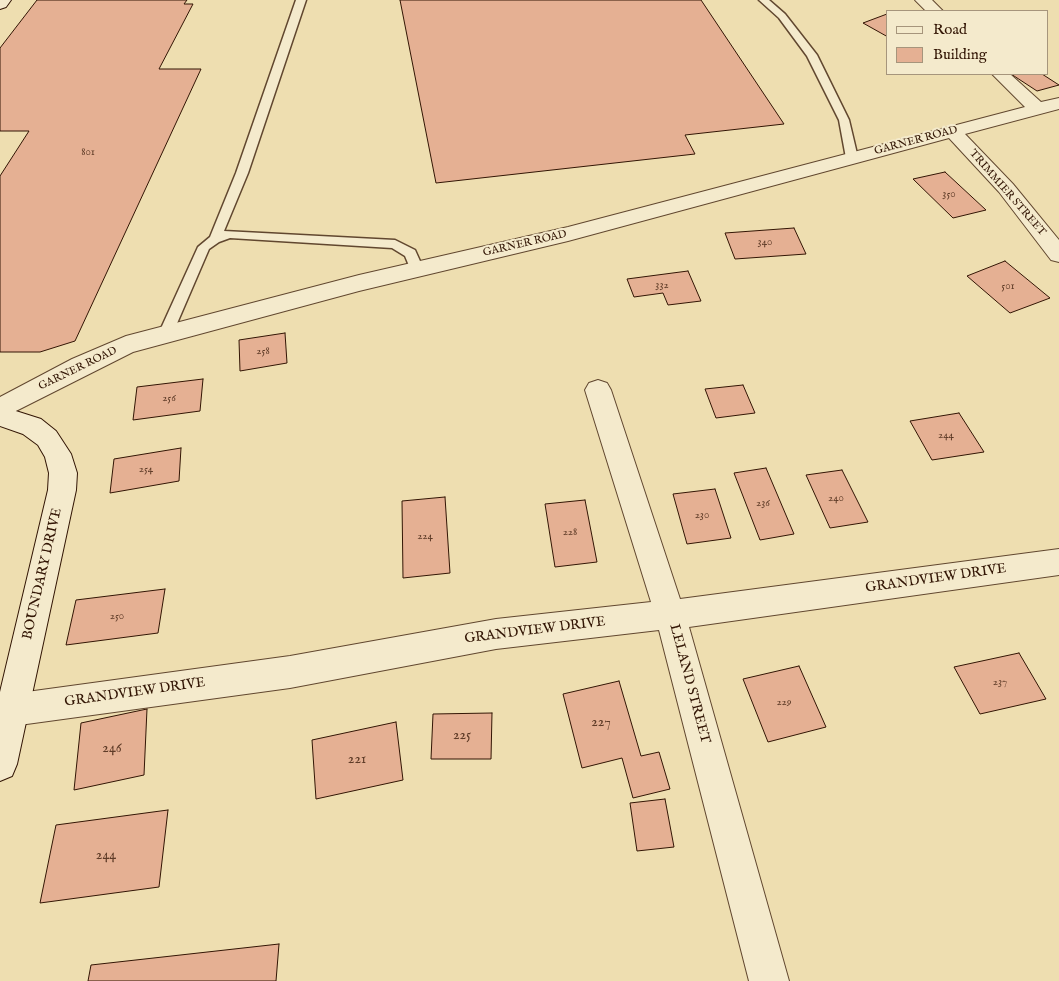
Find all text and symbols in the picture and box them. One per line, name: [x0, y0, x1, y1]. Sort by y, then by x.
legend: [886, 10, 1049, 75]
text: Road: [933, 20, 967, 39]
text: Building: [933, 45, 987, 64]
street label: GARNER ROAD: [873, 124, 959, 158]
house number: 801: [81, 146, 95, 160]
street label: TRIMMIER STREET: [966, 147, 1048, 239]
house number: 350: [942, 188, 956, 202]
street label: GARNER ROAD: [482, 228, 568, 260]
house number: 340: [758, 236, 772, 250]
house number: 332: [655, 279, 669, 293]
house number: 501: [1001, 280, 1015, 294]
street label: GARNER ROAD: [37, 344, 119, 394]
house number: 258: [256, 345, 270, 359]
house number: 256: [162, 392, 176, 406]
house number: 244: [938, 429, 954, 443]
house number: 254: [139, 463, 153, 477]
house number: 240: [828, 492, 844, 506]
house number: 236: [756, 497, 770, 511]
street label: BOUNDARY DRIVE: [20, 507, 66, 641]
house number: 230: [695, 509, 709, 523]
house number: 228: [563, 526, 577, 540]
house number: 224: [417, 530, 433, 544]
street label: GRANDVIEW DRIVE: [865, 561, 1007, 597]
house number: 250: [110, 610, 124, 624]
street label: GRANDVIEW DRIVE: [464, 614, 606, 648]
street label: LELAND STREET: [665, 622, 713, 746]
street label: GRANDVIEW DRIVE: [64, 675, 206, 711]
house number: 237: [993, 676, 1007, 690]
house number: 229: [776, 696, 792, 710]
house number: 227: [591, 715, 611, 731]
house number: 225: [453, 728, 471, 744]
house number: 246: [102, 741, 122, 757]
house number: 221: [348, 752, 366, 768]
house number: 244: [96, 848, 116, 864]

